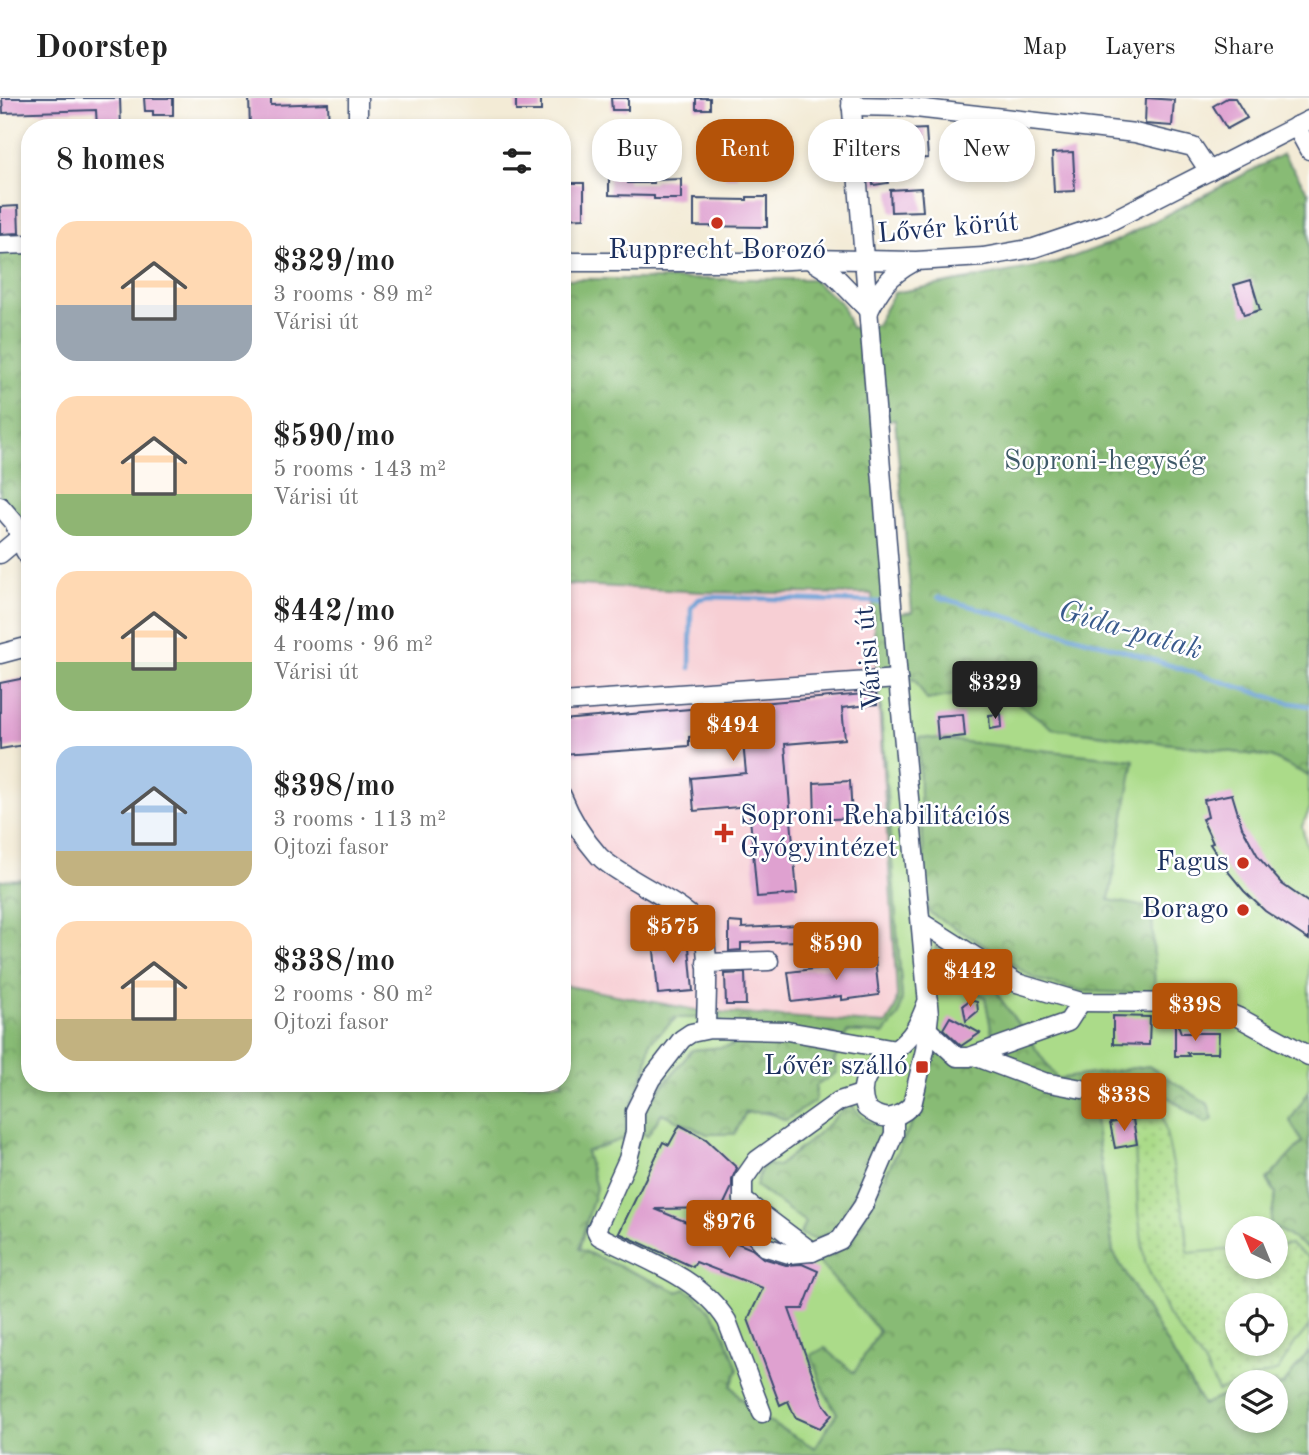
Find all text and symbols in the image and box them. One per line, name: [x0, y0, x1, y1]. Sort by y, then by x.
text: Doorstep: [35, 32, 168, 65]
text: Map: [1023, 36, 1067, 60]
text: Layers: [1105, 36, 1175, 60]
text: Share: [1213, 36, 1274, 60]
chip: Buy: [592, 119, 682, 182]
chip: Rent: [696, 119, 794, 182]
chip: Filters: [808, 119, 925, 182]
chip: New: [939, 119, 1035, 182]
icon: filters: [498, 142, 536, 180]
text: 8 homes: [56, 146, 165, 176]
street label: Lővér körút: [876, 209, 1020, 249]
marker: Rupprecht Borozó: [709, 215, 725, 231]
place label: Rupprecht Borozó: [608, 237, 826, 265]
text: $329/mo: [273, 247, 395, 277]
icon: home: [112, 249, 196, 333]
text: 3 rooms · 89 m²: [273, 283, 433, 306]
text: Várisi út: [273, 311, 359, 334]
text: $590/mo: [273, 422, 395, 452]
icon: home: [112, 424, 196, 508]
park label: Soproni-hegység: [1004, 448, 1206, 476]
text: 5 rooms · 143 m²: [273, 458, 446, 481]
text: Várisi út: [273, 486, 359, 509]
water label: Gida-patak: [1055, 596, 1205, 666]
text: $442/mo: [273, 597, 395, 627]
icon: home: [112, 599, 196, 683]
street label: Várisi út: [851, 605, 889, 711]
text: 4 rooms · 96 m²: [273, 633, 433, 656]
text: Várisi út: [273, 661, 359, 684]
pin: $329: [954, 662, 1036, 721]
text: $329: [968, 672, 1022, 695]
pin: $494: [692, 704, 774, 763]
text: $494: [706, 714, 760, 737]
text: $398/mo: [273, 772, 395, 802]
icon: home: [112, 774, 196, 858]
place label: Soproni Rehabilitációs Gyógyintézet: [740, 803, 1010, 863]
text: 3 rooms · 113 m²: [273, 808, 446, 831]
marker: Soproni Rehabilitációs Gyógyintézet: [714, 823, 734, 843]
text: Ojtozi fasor: [273, 836, 388, 859]
place label: Fagus: [1156, 849, 1229, 877]
marker: Fagus: [1235, 855, 1251, 871]
place label: Borago: [1141, 896, 1229, 924]
marker: Borago: [1235, 902, 1251, 918]
pin: $575: [632, 906, 714, 965]
text: $575: [646, 916, 700, 939]
pin: $590: [795, 922, 877, 982]
text: $590: [809, 933, 863, 956]
text: $338/mo: [273, 947, 395, 977]
icon: home: [112, 949, 196, 1033]
pin: $442: [929, 950, 1011, 1009]
text: $442: [943, 960, 997, 983]
text: 2 rooms · 80 m²: [273, 983, 433, 1006]
pin: $398: [1154, 984, 1236, 1043]
text: $398: [1168, 994, 1222, 1017]
text: Ojtozi fasor: [273, 1011, 388, 1034]
place label: Lővér szálló: [764, 1053, 908, 1081]
marker: Lővér szálló: [914, 1059, 930, 1075]
pin: $338: [1083, 1074, 1165, 1133]
text: $338: [1097, 1084, 1151, 1107]
pin: $976: [688, 1200, 770, 1260]
text: $976: [702, 1211, 756, 1234]
north arrow: [1225, 1216, 1288, 1279]
map controls: [1225, 1216, 1288, 1433]
button: locate: [1225, 1293, 1288, 1356]
button: layers: [1225, 1370, 1288, 1433]

